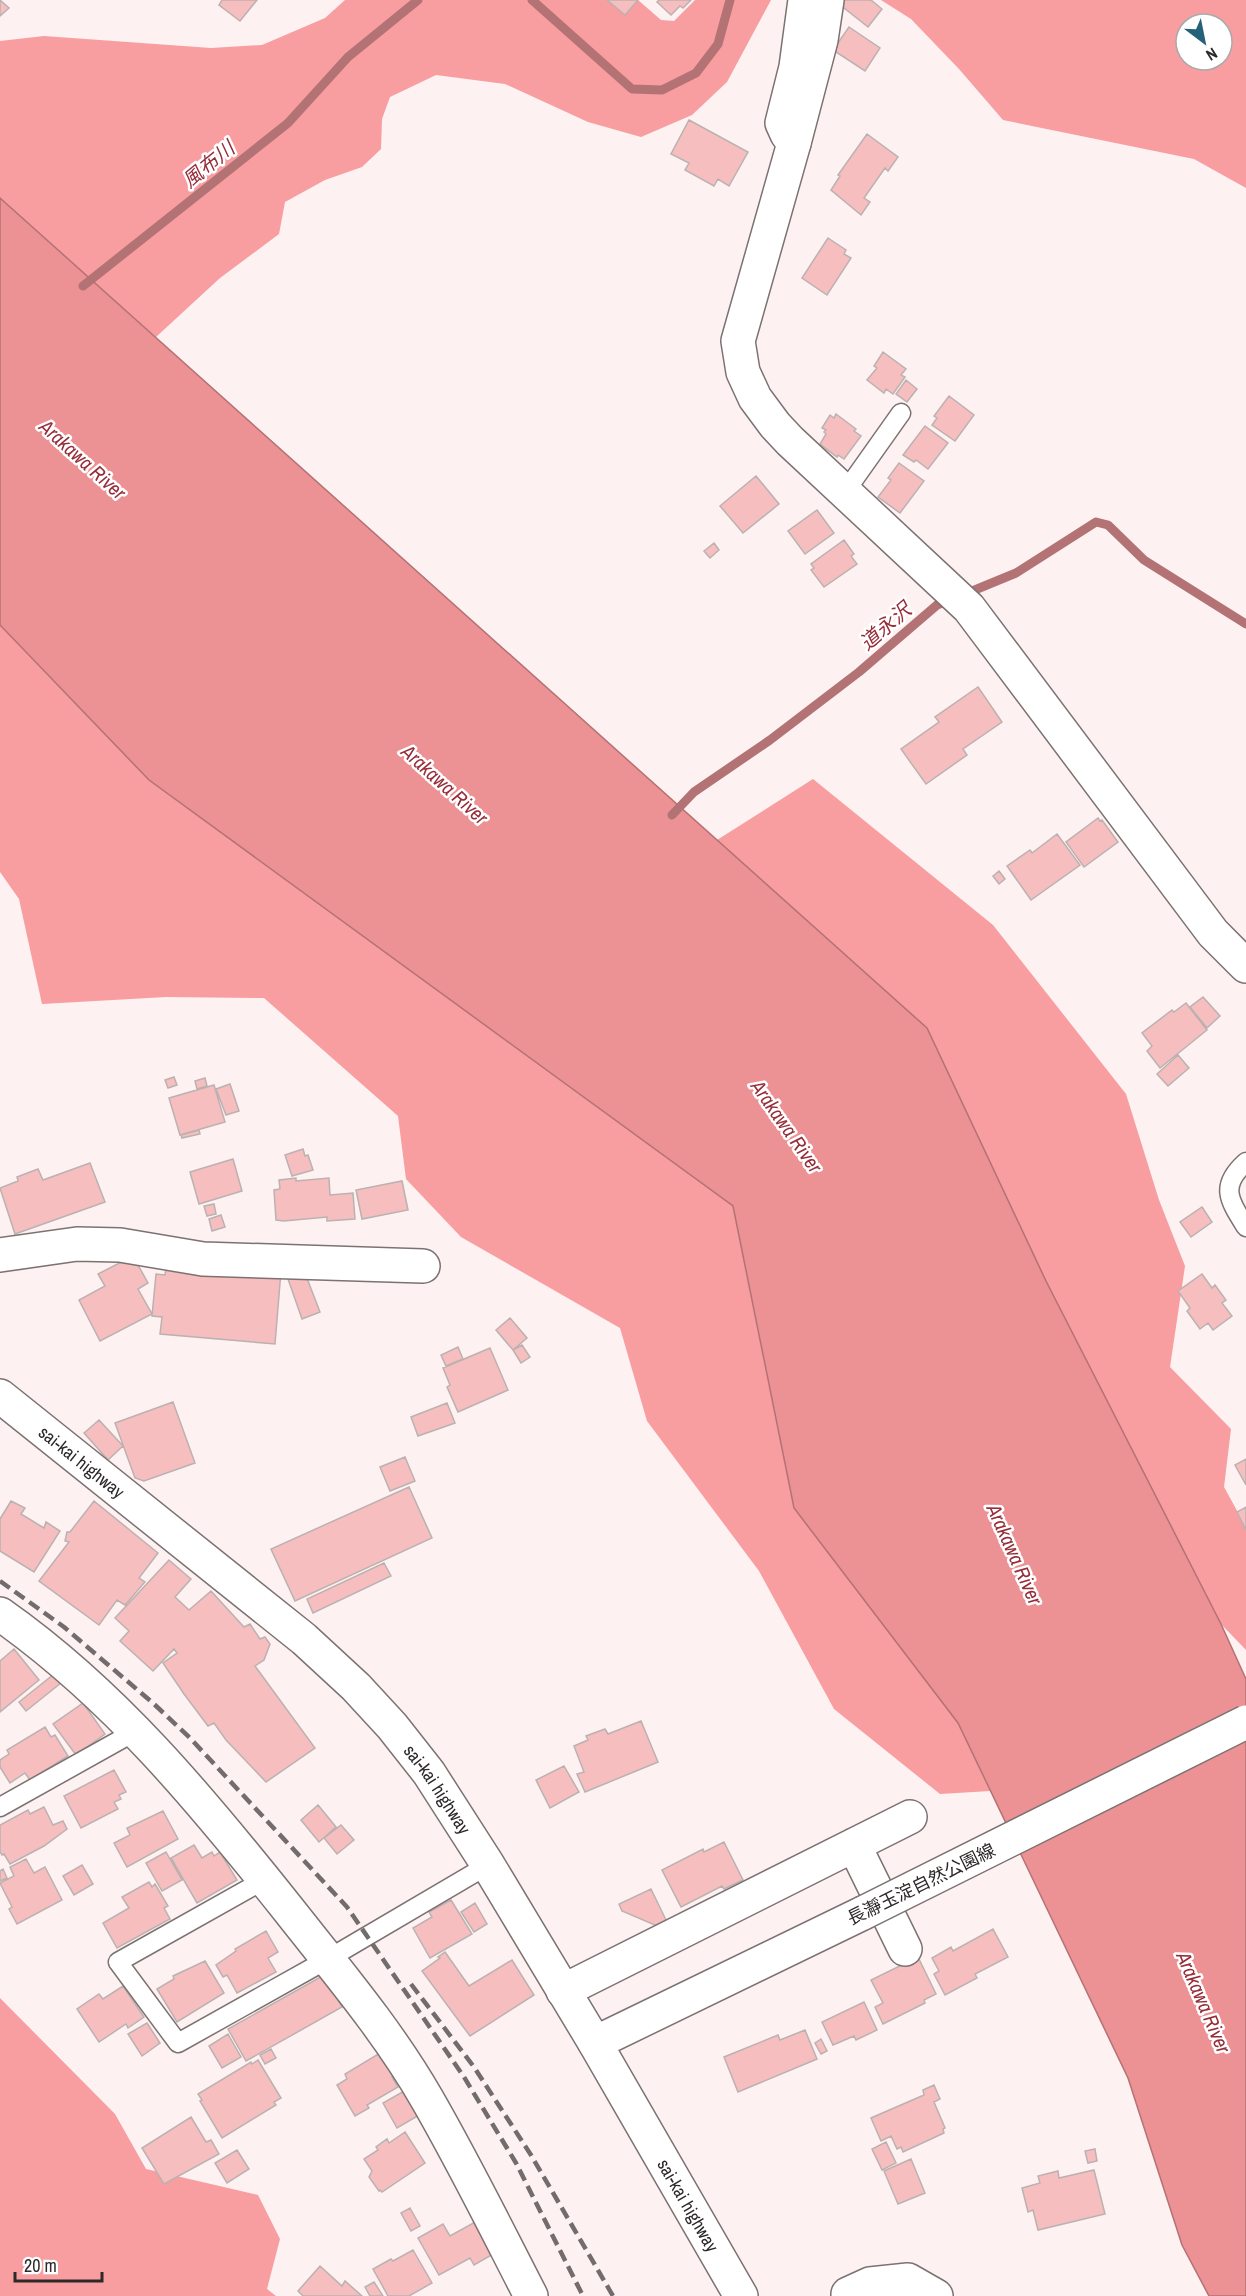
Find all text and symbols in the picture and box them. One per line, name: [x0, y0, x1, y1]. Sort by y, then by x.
north arrow: [1174, 12, 1234, 72]
text: N: [1202, 43, 1222, 67]
water label: 風布川: [176, 133, 241, 193]
water label: Arakawa River: [33, 412, 132, 505]
water label: 道永沢: [854, 594, 919, 656]
water label: Arakawa River: [395, 737, 494, 830]
water label: Arakawa River: [745, 1073, 829, 1178]
street label: sai-kai highway: [34, 1419, 131, 1504]
water label: Arakawa River: [980, 1498, 1049, 1609]
street label: sai-kai highway: [398, 1739, 478, 1839]
street label: 長瀞玉淀自然公園線: [843, 1837, 999, 1931]
water label: Arakawa River: [1170, 1946, 1238, 2057]
street label: sai-kai highway: [652, 2154, 726, 2257]
scale bar: [15, 2245, 102, 2283]
text: 20 m: [24, 2253, 57, 2278]

